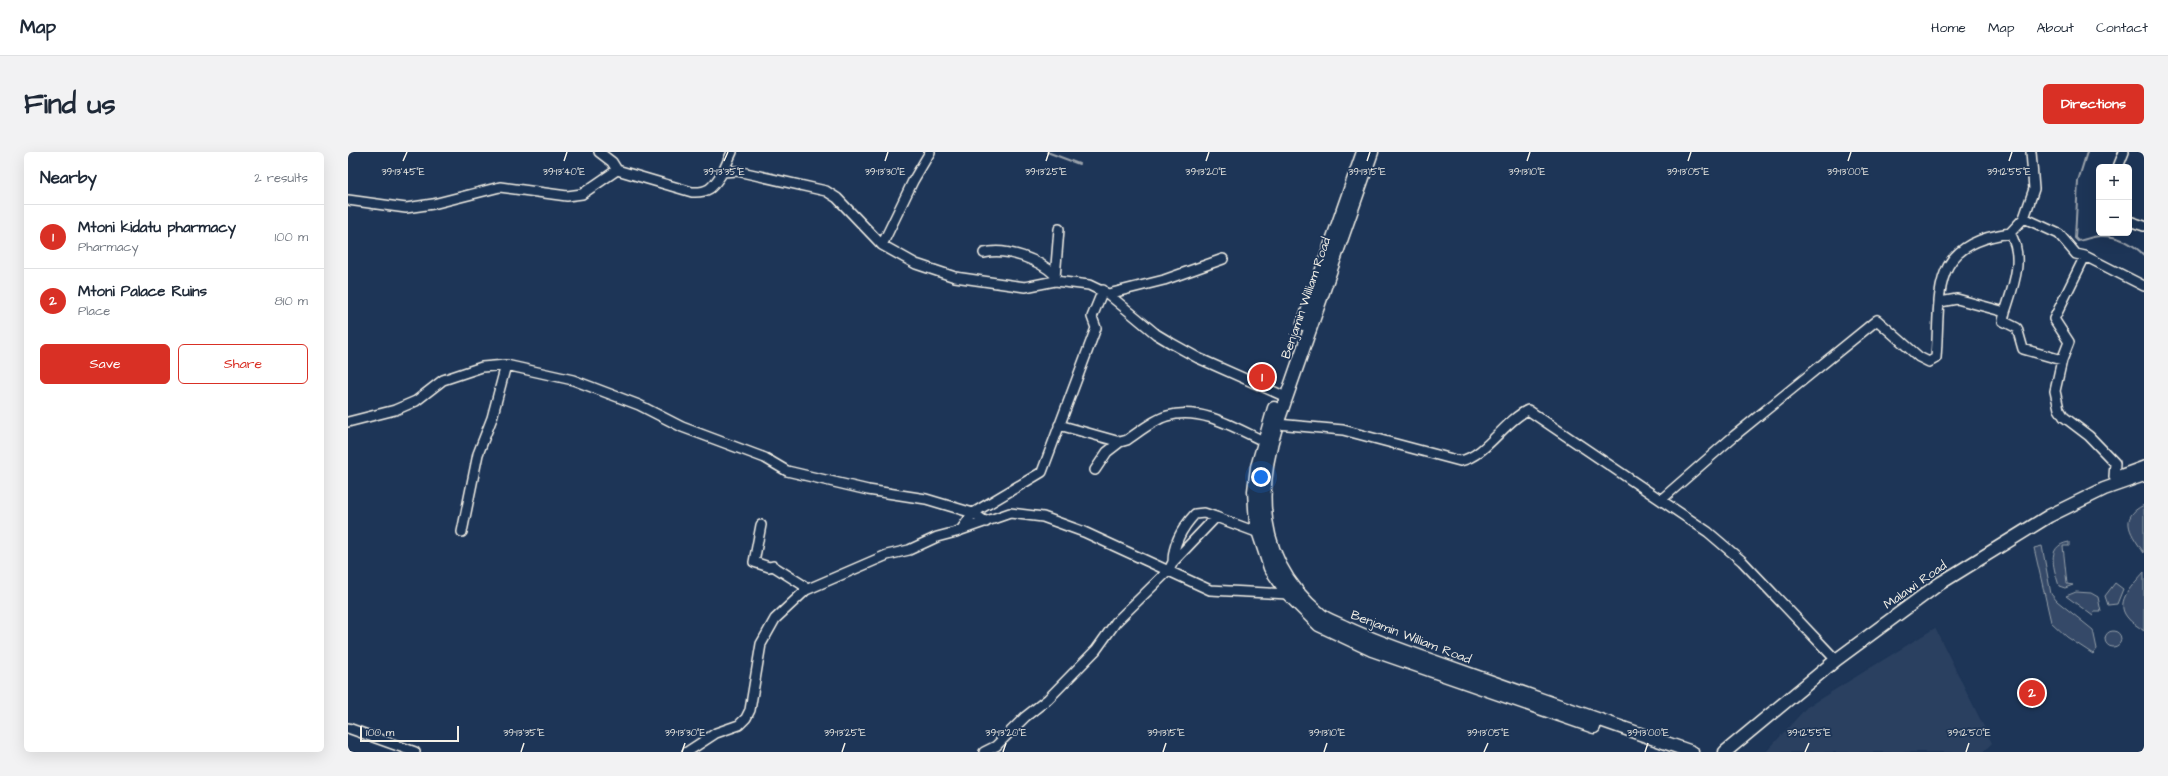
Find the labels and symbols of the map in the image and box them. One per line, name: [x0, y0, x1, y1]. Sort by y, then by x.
text: 39°13'45"E: [381, 165, 425, 179]
text: 39°13'40"E: [543, 165, 585, 179]
text: 39°13'35"E: [703, 165, 745, 179]
text: 39°13'30"E: [865, 165, 905, 179]
text: 39°13'25"E: [1025, 165, 1067, 179]
text: 39°13'20"E: [1185, 165, 1227, 179]
text: 39°13'15"E: [1348, 165, 1386, 179]
text: 39°13'10"E: [1509, 165, 1545, 179]
text: 39°13'05"E: [1667, 165, 1709, 179]
text: 39°13'00"E: [1827, 165, 1869, 179]
text: 39°12'55"E: [1987, 165, 2031, 179]
street label: Benjamin William Road: [1277, 234, 1335, 361]
pin: 1: [1249, 362, 1275, 392]
your location: [1251, 467, 1271, 487]
street label: Malawi Road: [1880, 556, 1951, 613]
street label: Benjamin William Road: [1348, 606, 1474, 668]
pin: 2: [2019, 678, 2045, 708]
scale bar: [360, 724, 459, 743]
text: 39°13'35"E: [503, 726, 545, 740]
text: 39°13'30"E: [665, 726, 705, 740]
text: 39°13'25"E: [824, 726, 866, 740]
text: 39°13'20"E: [985, 726, 1027, 740]
text: 39°13'15"E: [1147, 726, 1185, 740]
text: 39°13'10"E: [1309, 726, 1345, 740]
text: 39°13'05"E: [1467, 726, 1509, 740]
text: 39°13'00"E: [1627, 726, 1669, 740]
text: 39°12'55"E: [1787, 726, 1831, 740]
text: 39°12'50"E: [1947, 726, 1991, 740]

